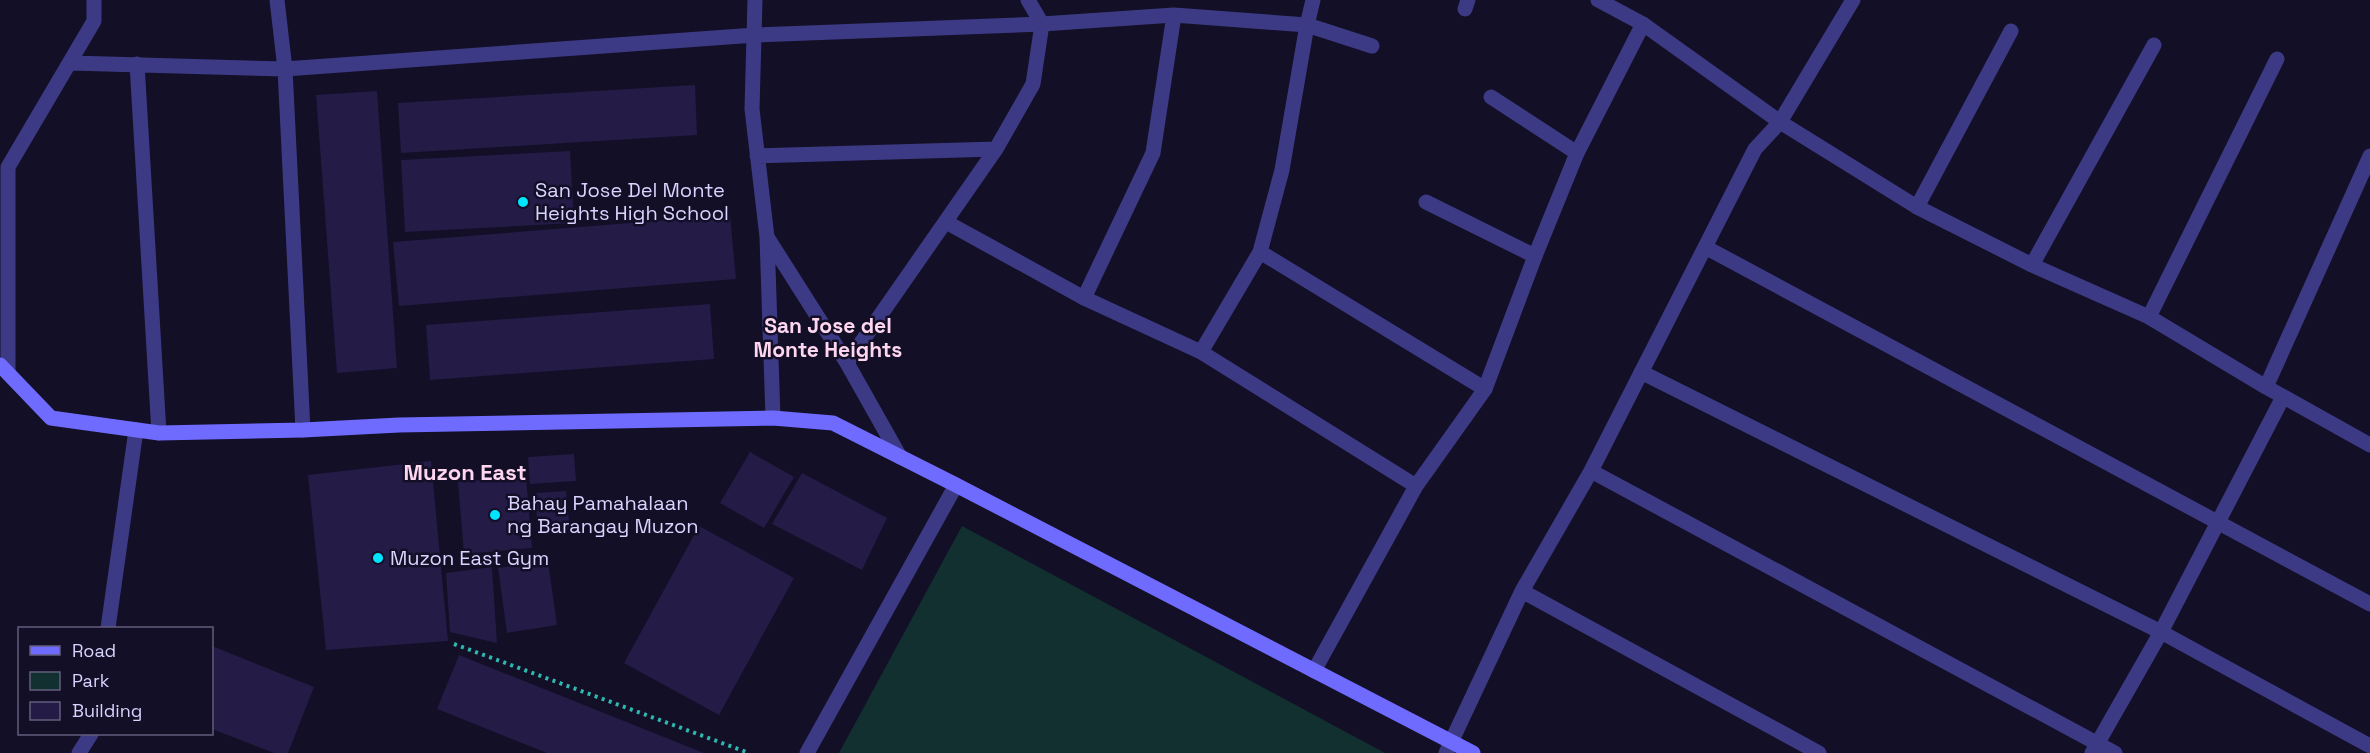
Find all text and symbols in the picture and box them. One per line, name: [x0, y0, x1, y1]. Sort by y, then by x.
place label: San Jose Del Monte Heights High School: [535, 177, 729, 226]
marker: San Jose Del Monte Heights High School: [516, 195, 530, 209]
district label: San Jose del Monte Heights: [754, 312, 902, 363]
district label: Muzon East: [404, 458, 526, 486]
place label: Bahay Pamahalaan ng Barangay Muzon: [507, 490, 699, 539]
marker: Bahay Pamahalaan ng Barangay Muzon: [488, 508, 502, 522]
place label: Muzon East Gym: [390, 545, 549, 571]
marker: Muzon East Gym: [371, 551, 385, 565]
legend: [18, 627, 213, 735]
text: Road: [72, 639, 116, 662]
text: Park: [72, 669, 110, 692]
text: Building: [72, 699, 142, 722]

